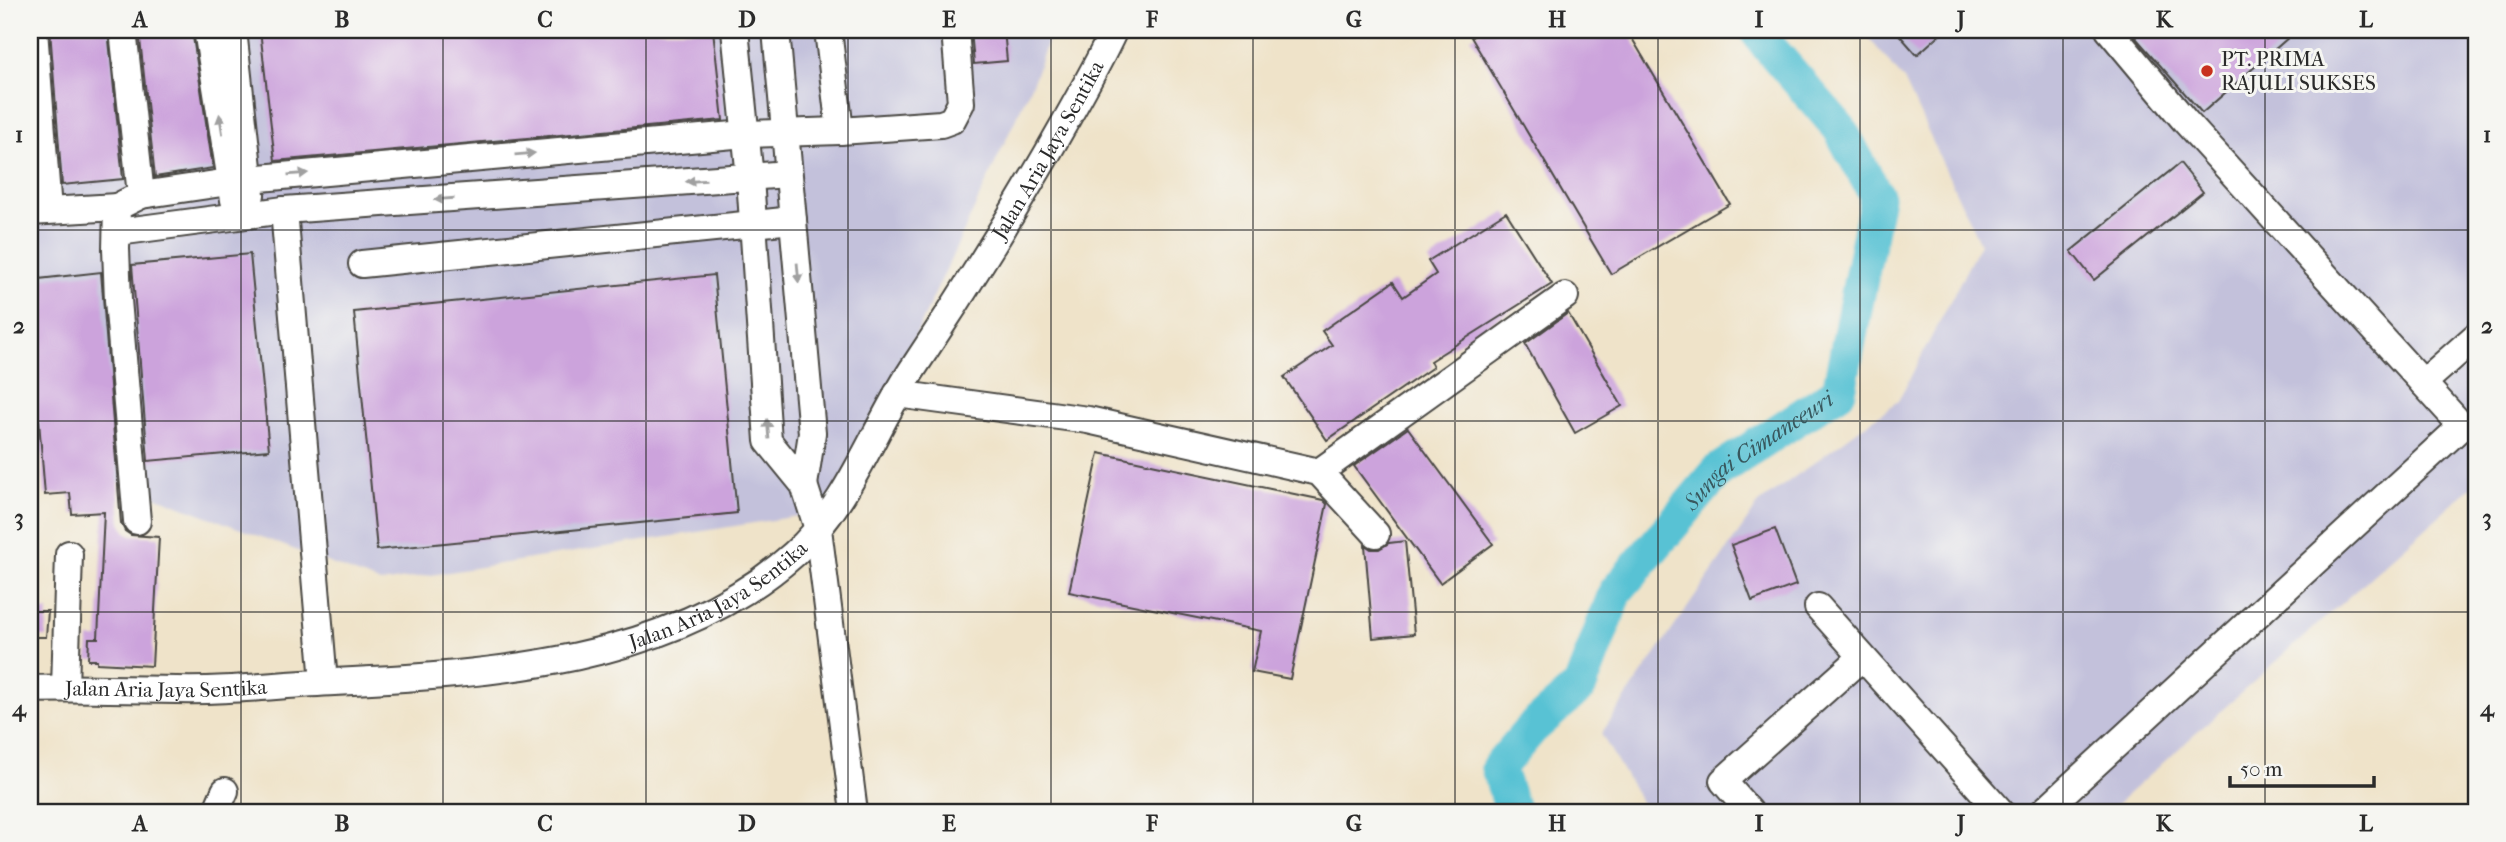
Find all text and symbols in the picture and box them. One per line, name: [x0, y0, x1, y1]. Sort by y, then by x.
text: A: [131, 6, 149, 33]
text: B: [335, 6, 350, 33]
text: C: [537, 6, 553, 33]
text: D: [738, 6, 756, 33]
text: E: [942, 6, 956, 33]
text: F: [1145, 6, 1159, 33]
text: G: [1346, 6, 1362, 33]
text: H: [1548, 6, 1566, 33]
text: I: [1755, 6, 1764, 33]
text: J: [1955, 6, 1966, 33]
text: K: [2156, 6, 2175, 33]
text: L: [2359, 6, 2374, 33]
place label: PT. PRIMA RAJULI SUKSES: [2221, 47, 2376, 95]
street label: Jalan Aria Jaya Sentika: [986, 56, 1109, 245]
marker: PT. PRIMA RAJULI SUKSES: [2199, 63, 2215, 79]
one-way arrow: [215, 113, 226, 135]
text: 1: [15, 121, 23, 148]
text: 1: [2483, 121, 2491, 148]
one-way arrow: [514, 148, 536, 159]
one-way arrow: [287, 168, 309, 179]
one-way arrow: [685, 176, 707, 187]
one-way arrow: [433, 194, 455, 205]
one-way arrow: [793, 262, 804, 284]
text: 2: [13, 312, 25, 339]
text: 2: [2481, 312, 2493, 339]
water label: Sungai Cimanceuri: [1677, 385, 1840, 517]
one-way arrow: [762, 418, 773, 440]
text: 3: [14, 504, 24, 531]
text: 3: [2482, 504, 2492, 531]
street label: Jalan Aria Jaya Sentika: [624, 536, 812, 655]
street label: Jalan Aria Jaya Sentika: [63, 675, 268, 702]
text: 4: [11, 695, 27, 722]
text: 4: [2479, 695, 2495, 722]
scale bar: [2230, 744, 2373, 788]
text: 50 m: [2240, 757, 2283, 781]
text: A: [131, 810, 149, 837]
text: B: [335, 810, 350, 837]
text: C: [537, 810, 553, 837]
text: D: [738, 810, 756, 837]
text: E: [942, 810, 956, 837]
text: F: [1145, 810, 1159, 837]
text: G: [1346, 810, 1362, 837]
text: H: [1548, 810, 1566, 837]
text: I: [1755, 810, 1764, 837]
text: J: [1955, 810, 1966, 837]
text: K: [2156, 810, 2175, 837]
text: L: [2359, 810, 2374, 837]

